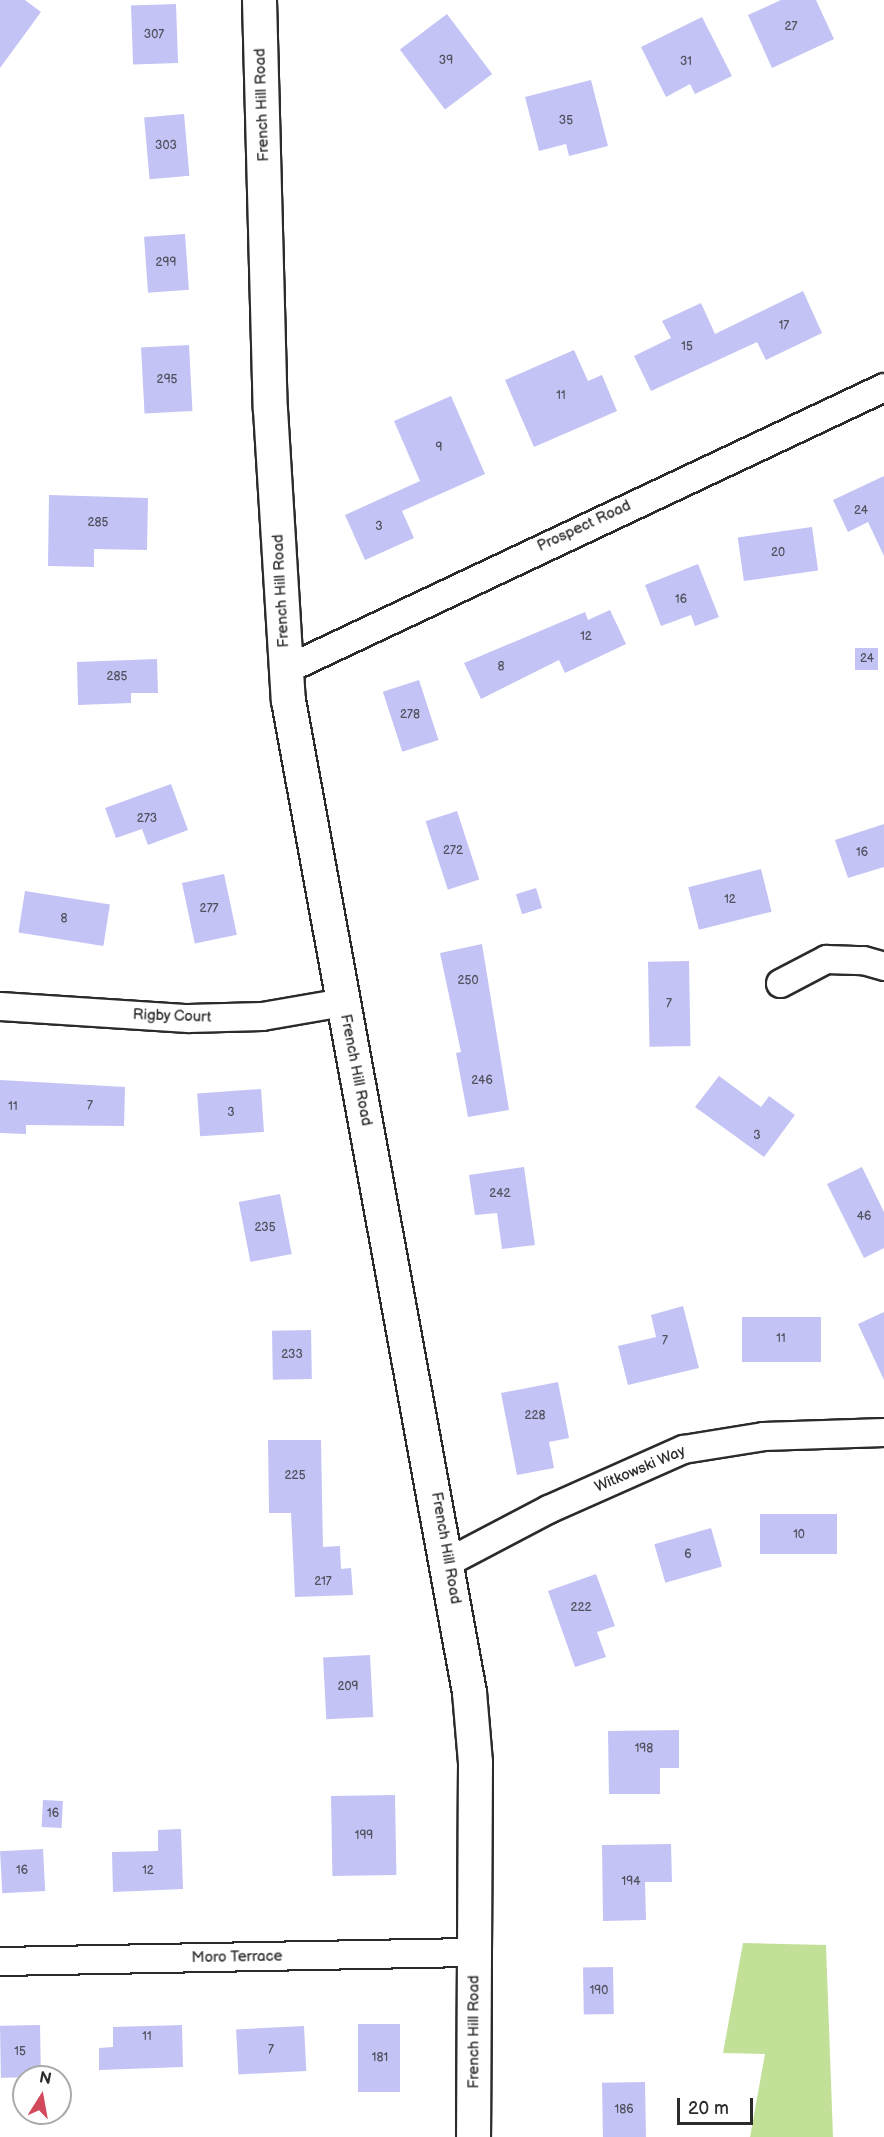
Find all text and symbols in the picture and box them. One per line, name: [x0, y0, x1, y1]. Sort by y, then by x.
house number: 27: [785, 20, 797, 34]
house number: 307: [144, 28, 164, 42]
street label: French Hill Road: [251, 48, 273, 162]
house number: 39: [439, 54, 453, 68]
house number: 31: [680, 55, 692, 69]
house number: 35: [559, 114, 573, 128]
house number: 303: [155, 139, 177, 153]
house number: 299: [156, 256, 176, 270]
house number: 17: [779, 319, 789, 333]
house number: 15: [681, 340, 693, 354]
house number: 295: [157, 373, 177, 387]
house number: 11: [556, 389, 566, 403]
house number: 9: [436, 441, 442, 455]
street label: Prospect Road: [534, 497, 634, 555]
house number: 24: [854, 504, 868, 518]
house number: 285: [88, 516, 108, 530]
house number: 3: [375, 520, 383, 534]
street label: French Hill Road: [269, 534, 293, 648]
house number: 20: [771, 546, 785, 560]
house number: 16: [675, 593, 687, 607]
house number: 12: [580, 630, 592, 644]
house number: 24: [860, 652, 874, 666]
house number: 8: [498, 660, 504, 674]
house number: 285: [107, 670, 127, 684]
house number: 278: [400, 708, 420, 722]
house number: 273: [137, 812, 157, 826]
house number: 272: [443, 844, 463, 858]
house number: 16: [856, 846, 868, 860]
house number: 12: [724, 893, 736, 907]
house number: 277: [200, 902, 218, 916]
house number: 8: [61, 912, 67, 926]
house number: 250: [457, 974, 479, 988]
house number: 7: [666, 997, 672, 1011]
street label: Rigby Court: [132, 1006, 212, 1026]
street label: French Hill Road: [336, 1013, 376, 1127]
house number: 246: [471, 1074, 493, 1088]
house number: 7: [87, 1099, 93, 1113]
house number: 11: [8, 1100, 18, 1114]
house number: 3: [227, 1106, 235, 1120]
house number: 3: [753, 1129, 761, 1143]
house number: 242: [489, 1187, 511, 1201]
house number: 46: [857, 1210, 871, 1224]
house number: 235: [254, 1221, 276, 1235]
house number: 11: [776, 1332, 786, 1346]
house number: 7: [662, 1334, 668, 1348]
house number: 233: [281, 1348, 303, 1362]
house number: 228: [524, 1409, 546, 1423]
street label: Witkowski Way: [592, 1442, 688, 1496]
house number: 225: [284, 1469, 306, 1483]
street label: French Hill Road: [427, 1491, 465, 1605]
house number: 10: [793, 1528, 805, 1542]
house number: 6: [684, 1548, 692, 1562]
house number: 217: [314, 1575, 332, 1589]
house number: 222: [570, 1601, 592, 1615]
house number: 209: [337, 1680, 359, 1694]
house number: 198: [635, 1742, 653, 1756]
house number: 16: [47, 1807, 59, 1821]
house number: 199: [355, 1829, 373, 1843]
house number: 16: [16, 1864, 28, 1878]
house number: 12: [142, 1864, 154, 1878]
house number: 194: [622, 1875, 640, 1889]
street label: Moro Terrace: [191, 1947, 283, 1967]
street label: French Hill Road: [465, 1975, 483, 2089]
house number: 190: [590, 1984, 608, 1998]
house number: 11: [142, 2030, 152, 2044]
house number: 7: [268, 2043, 274, 2057]
house number: 15: [14, 2045, 26, 2059]
house number: 181: [372, 2051, 388, 2065]
north arrow: [12, 2065, 72, 2125]
text: N: [37, 2068, 53, 2089]
scale bar: [680, 2086, 756, 2124]
text: 20 m: [688, 2098, 729, 2119]
house number: 186: [615, 2103, 633, 2117]

